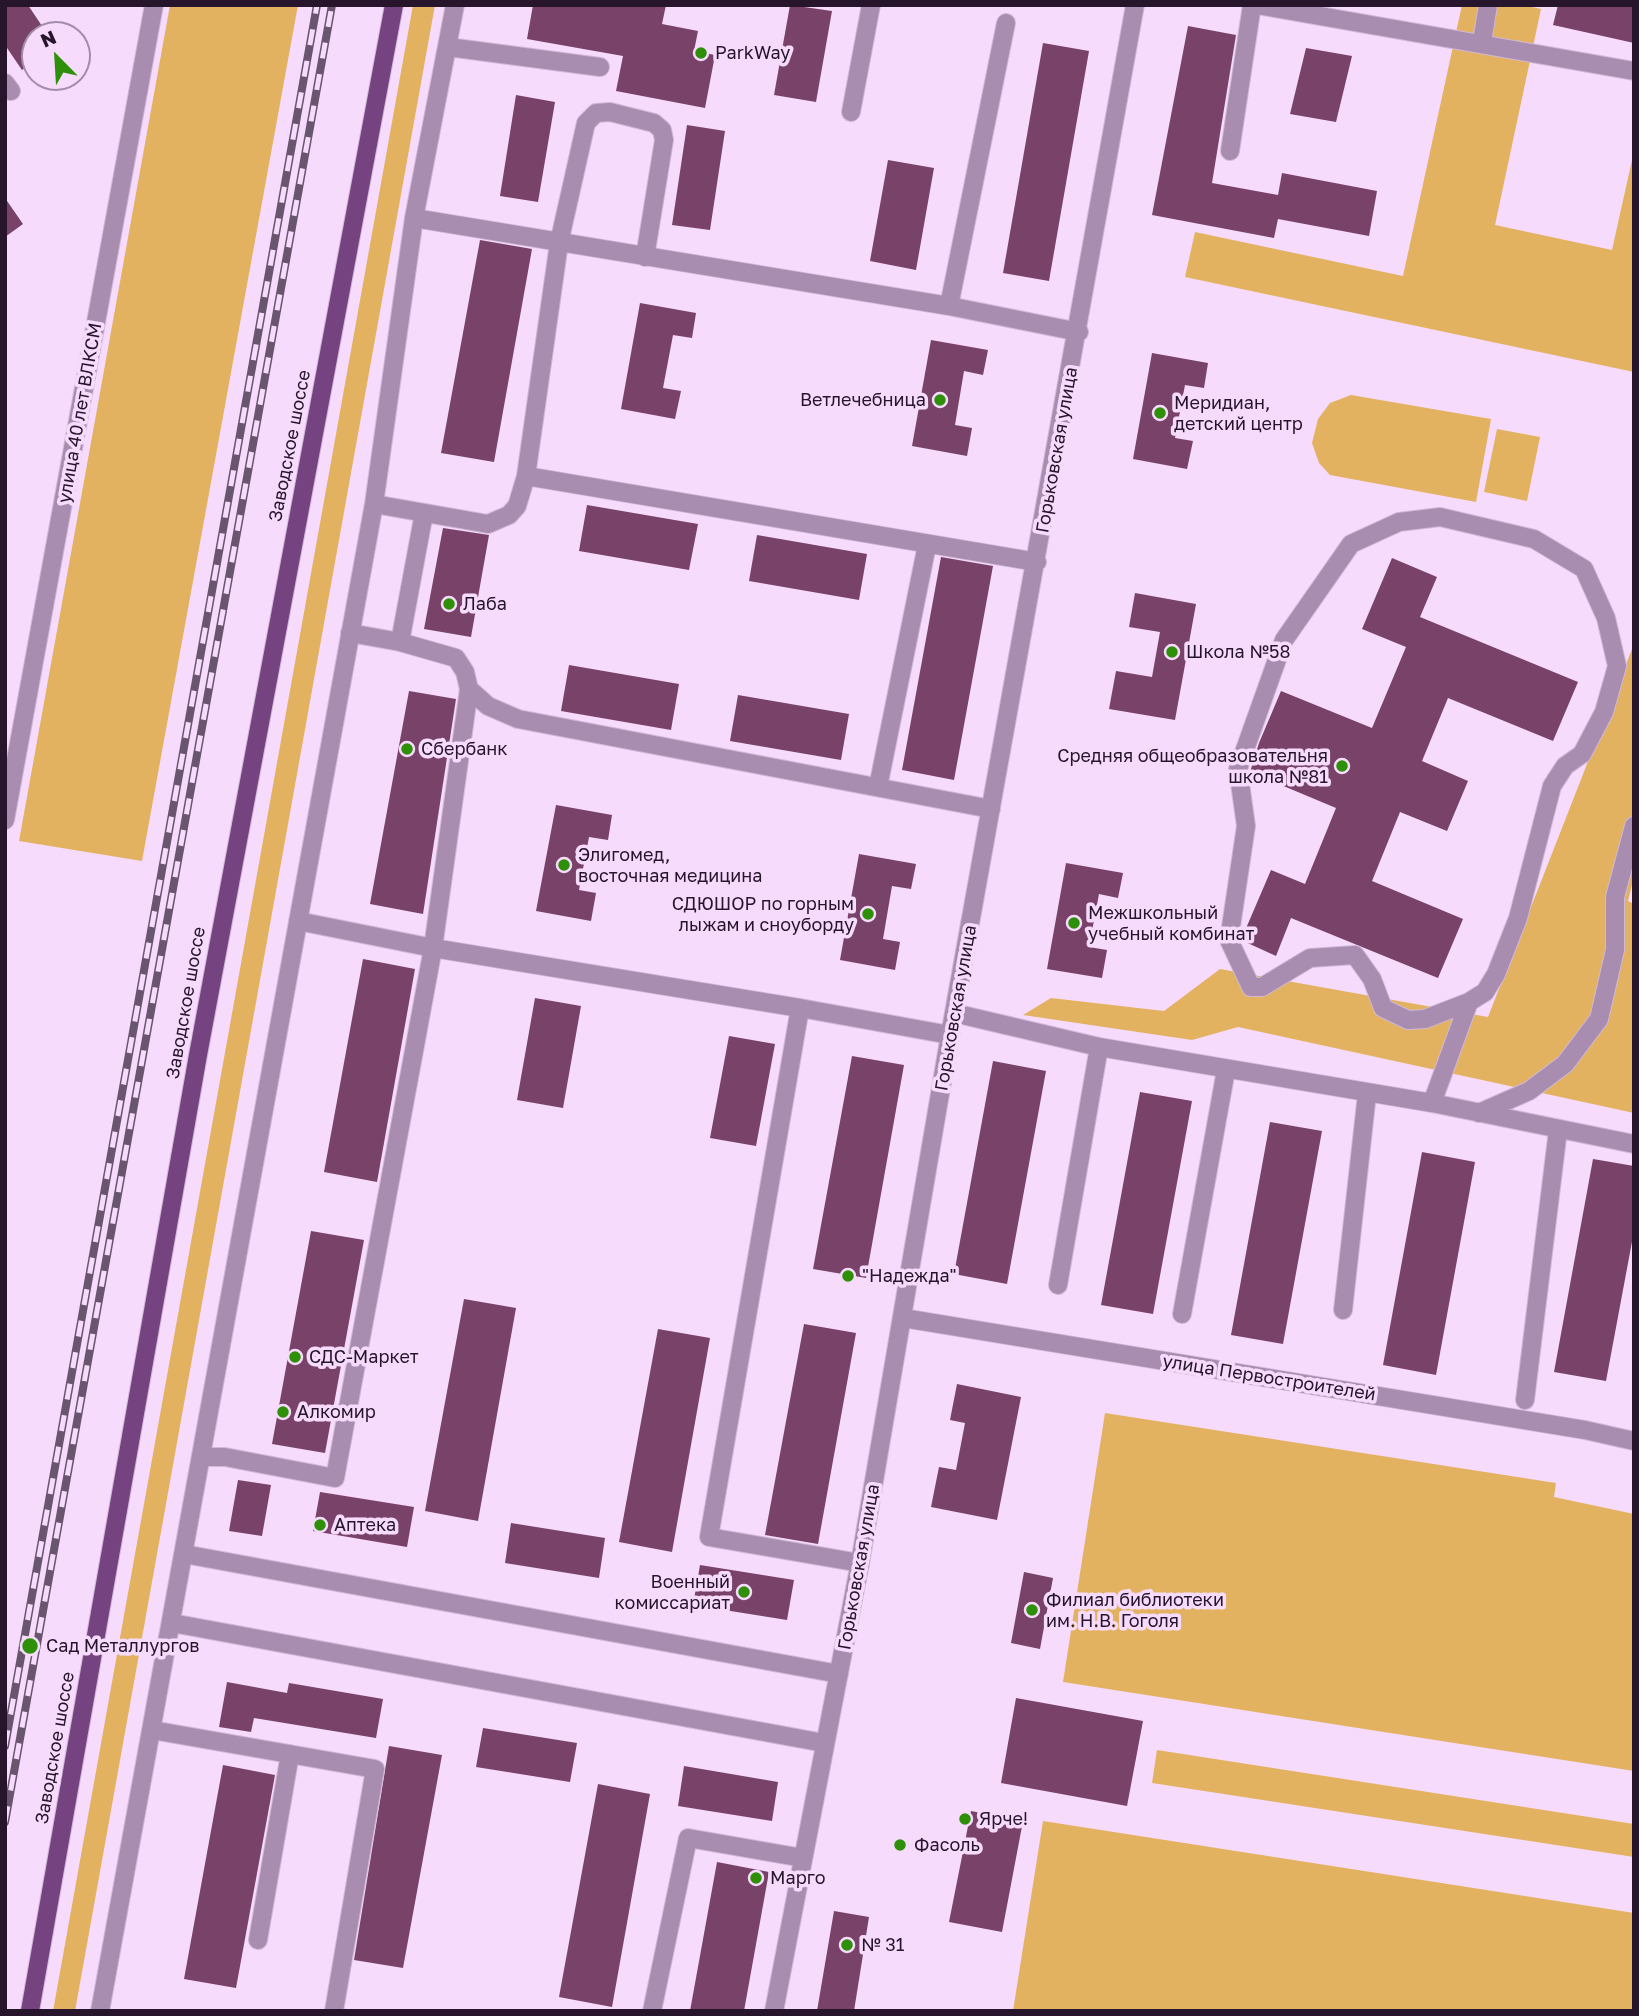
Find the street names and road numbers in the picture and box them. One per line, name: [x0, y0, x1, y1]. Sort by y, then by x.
street label: улица 40 лет ВЛКСМ: [53, 321, 107, 505]
street label: Горьковская улица: [1032, 365, 1082, 535]
street label: Заводское шоссе: [265, 368, 315, 524]
street label: Горьковская улица: [931, 923, 981, 1093]
street label: Заводское шоссе: [162, 925, 210, 1081]
street label: улица Первостроителей: [1161, 1350, 1377, 1406]
street label: Горьковская улица: [834, 1482, 884, 1652]
street label: Заводское шоссе: [31, 1670, 79, 1826]

